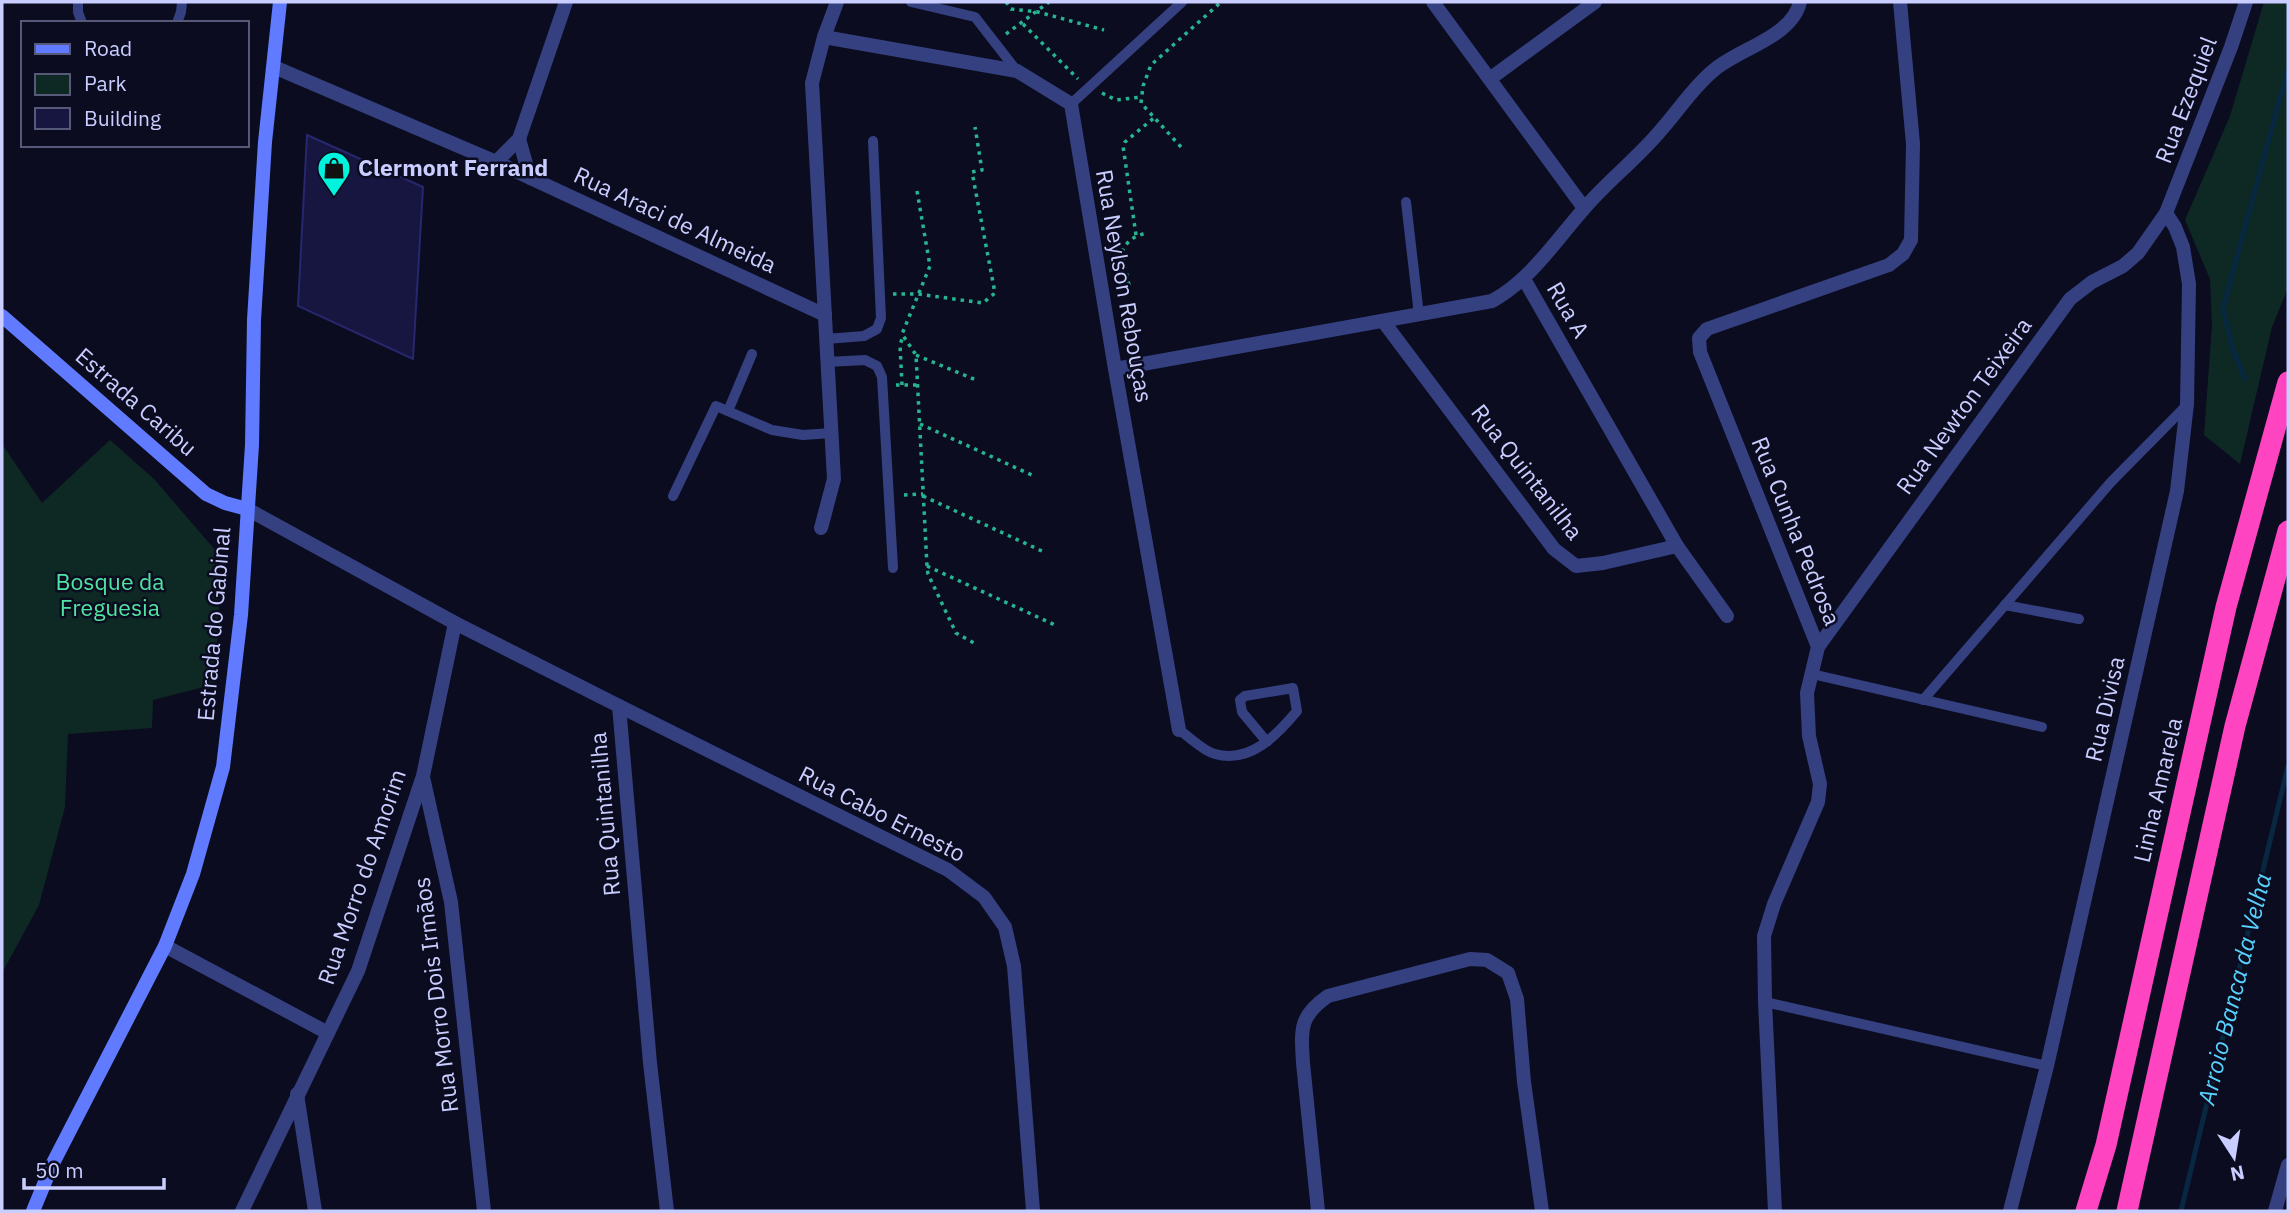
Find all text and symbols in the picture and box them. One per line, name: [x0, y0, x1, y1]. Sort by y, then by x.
legend: [21, 21, 248, 147]
street label: Rua Ezequiel: [2147, 32, 2223, 167]
text: Road: [84, 34, 132, 62]
text: Park: [84, 69, 127, 97]
text: Building: [84, 104, 161, 132]
shop icon: Clermont Ferrand: [315, 149, 353, 198]
place label: Clermont Ferrand: [358, 152, 548, 182]
street label: Rua Araci de Almeida: [569, 159, 781, 279]
street label: Rua Neylson Rebouças: [1090, 167, 1160, 405]
street label: Rua A: [1541, 276, 1597, 343]
street label: Rua Newton Teixeira: [1889, 311, 2038, 500]
street label: Estrada Caribu: [70, 340, 204, 462]
street label: Rua Quintanilha: [1465, 397, 1590, 545]
street label: Rua Cunha Pedrosa: [1745, 432, 1848, 629]
street label: Estrada do Gabinal: [190, 526, 236, 722]
park label: Bosque da Freguesia: [55, 566, 165, 622]
street label: Rua Divisa: [2077, 653, 2131, 764]
street label: Linha Amarela: [2126, 714, 2188, 865]
street label: Rua Quintanilha: [582, 731, 626, 897]
street label: Rua Cabo Ernesto: [794, 758, 971, 868]
street label: Rua Morro do Amorim: [310, 765, 412, 988]
water label: Arroio Banca da Velha: [2190, 870, 2278, 1109]
street label: Rua Morro Dois Irmãos: [406, 876, 464, 1115]
north arrow: [2199, 1122, 2269, 1192]
scale bar: [24, 1146, 164, 1190]
text: 50 m: [35, 1156, 84, 1184]
text: N: [2228, 1160, 2247, 1187]

